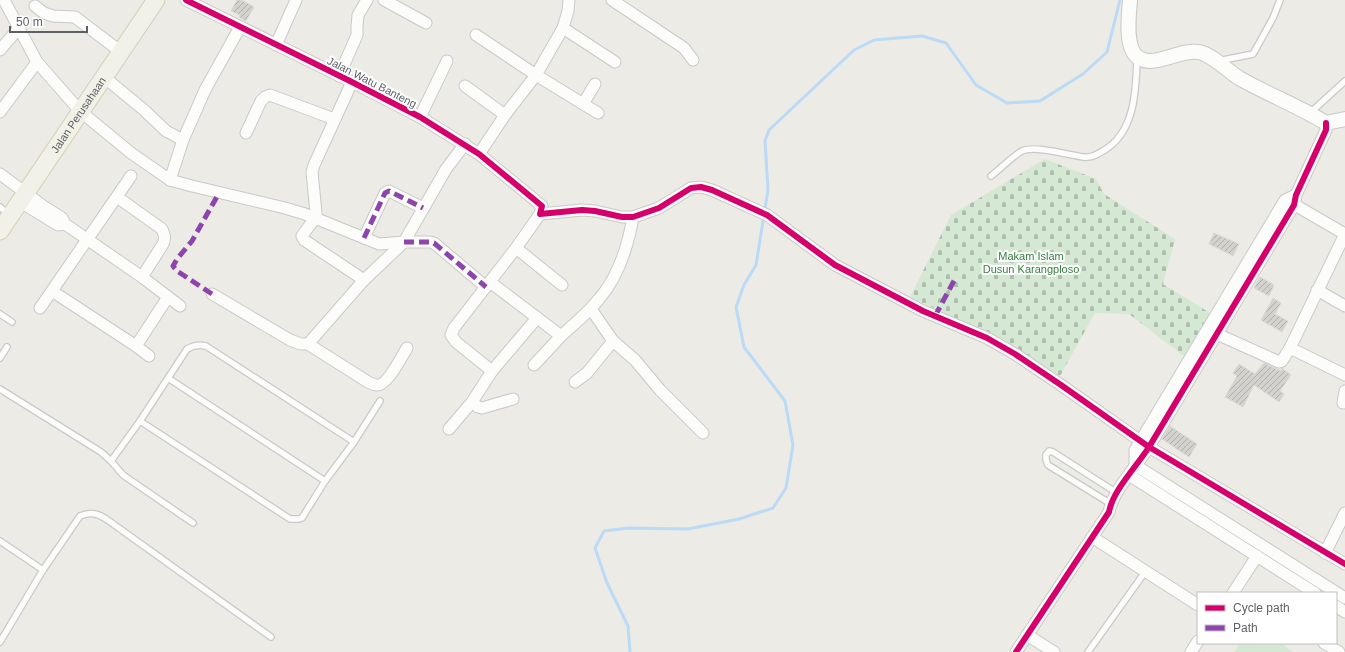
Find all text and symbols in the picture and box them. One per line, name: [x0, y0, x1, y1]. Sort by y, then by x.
scale bar: [10, 8, 87, 34]
text: 50 m: [16, 15, 43, 29]
street label: Jalan Watu Banteng: [325, 54, 419, 110]
street label: Jalan Perusahaan: [49, 75, 108, 155]
park label: Makam Islam Dusun Karangploso: [983, 250, 1079, 275]
legend: [1197, 592, 1337, 644]
text: Cycle path: [1233, 601, 1290, 615]
text: Path: [1233, 621, 1258, 635]

